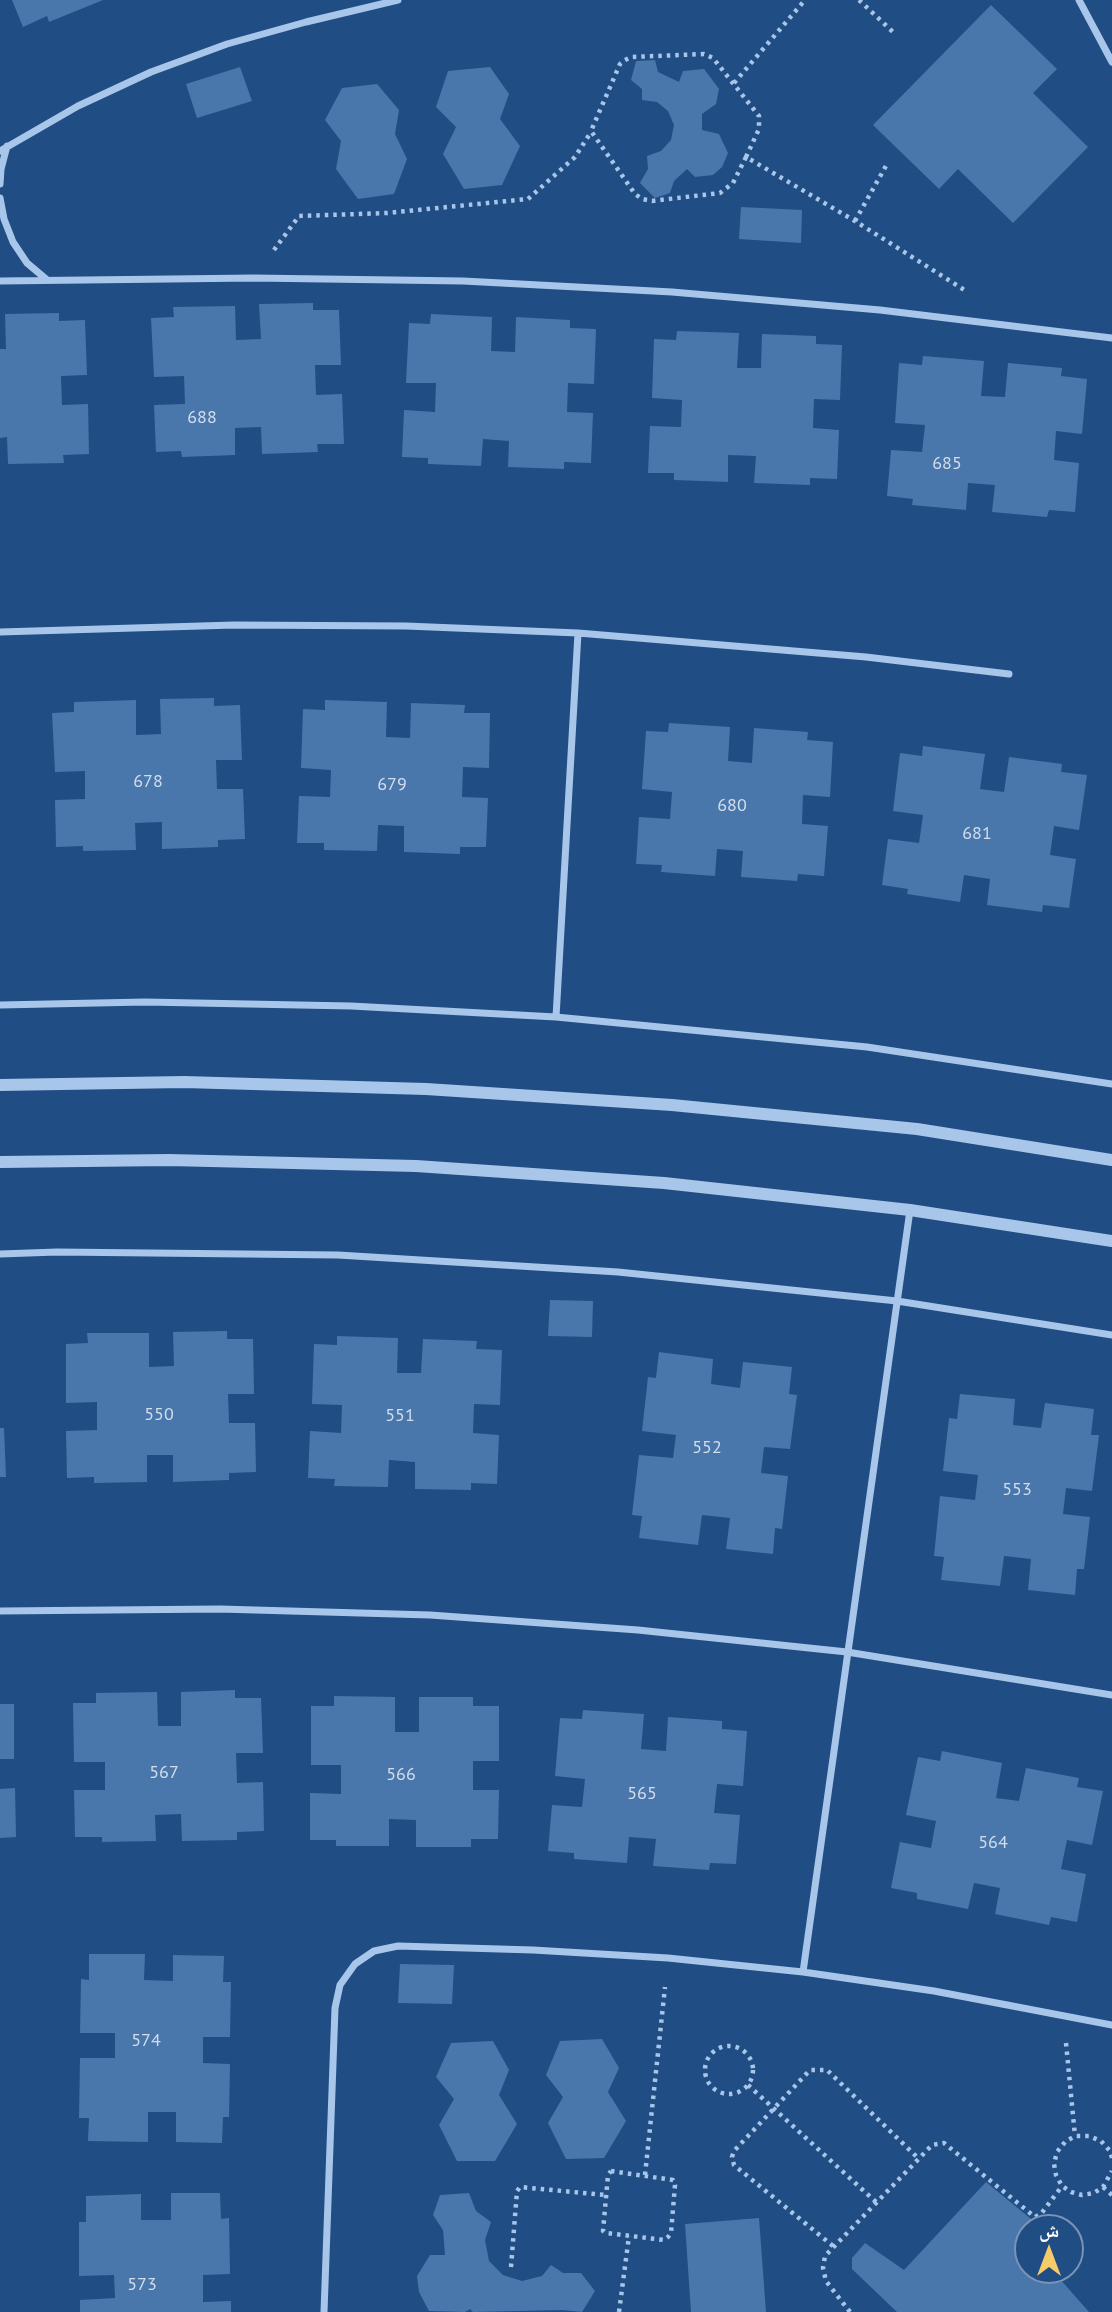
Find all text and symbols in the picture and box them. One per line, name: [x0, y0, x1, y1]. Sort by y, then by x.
house number: 688: [187, 407, 217, 429]
house number: 685: [932, 453, 962, 475]
house number: 678: [133, 771, 163, 793]
house number: 679: [377, 774, 407, 796]
house number: 680: [717, 795, 747, 817]
house number: 681: [962, 823, 992, 845]
house number: 550: [144, 1404, 174, 1426]
house number: 551: [385, 1405, 415, 1427]
house number: 552: [692, 1437, 722, 1459]
house number: 553: [1002, 1479, 1032, 1501]
house number: 567: [149, 1762, 179, 1784]
house number: 566: [386, 1764, 416, 1786]
house number: 565: [627, 1783, 657, 1805]
house number: 564: [978, 1832, 1008, 1854]
house number: 574: [131, 2030, 161, 2052]
north arrow: [1014, 2214, 1084, 2284]
text: ش: [1039, 2218, 1059, 2242]
house number: 573: [127, 2274, 157, 2296]

